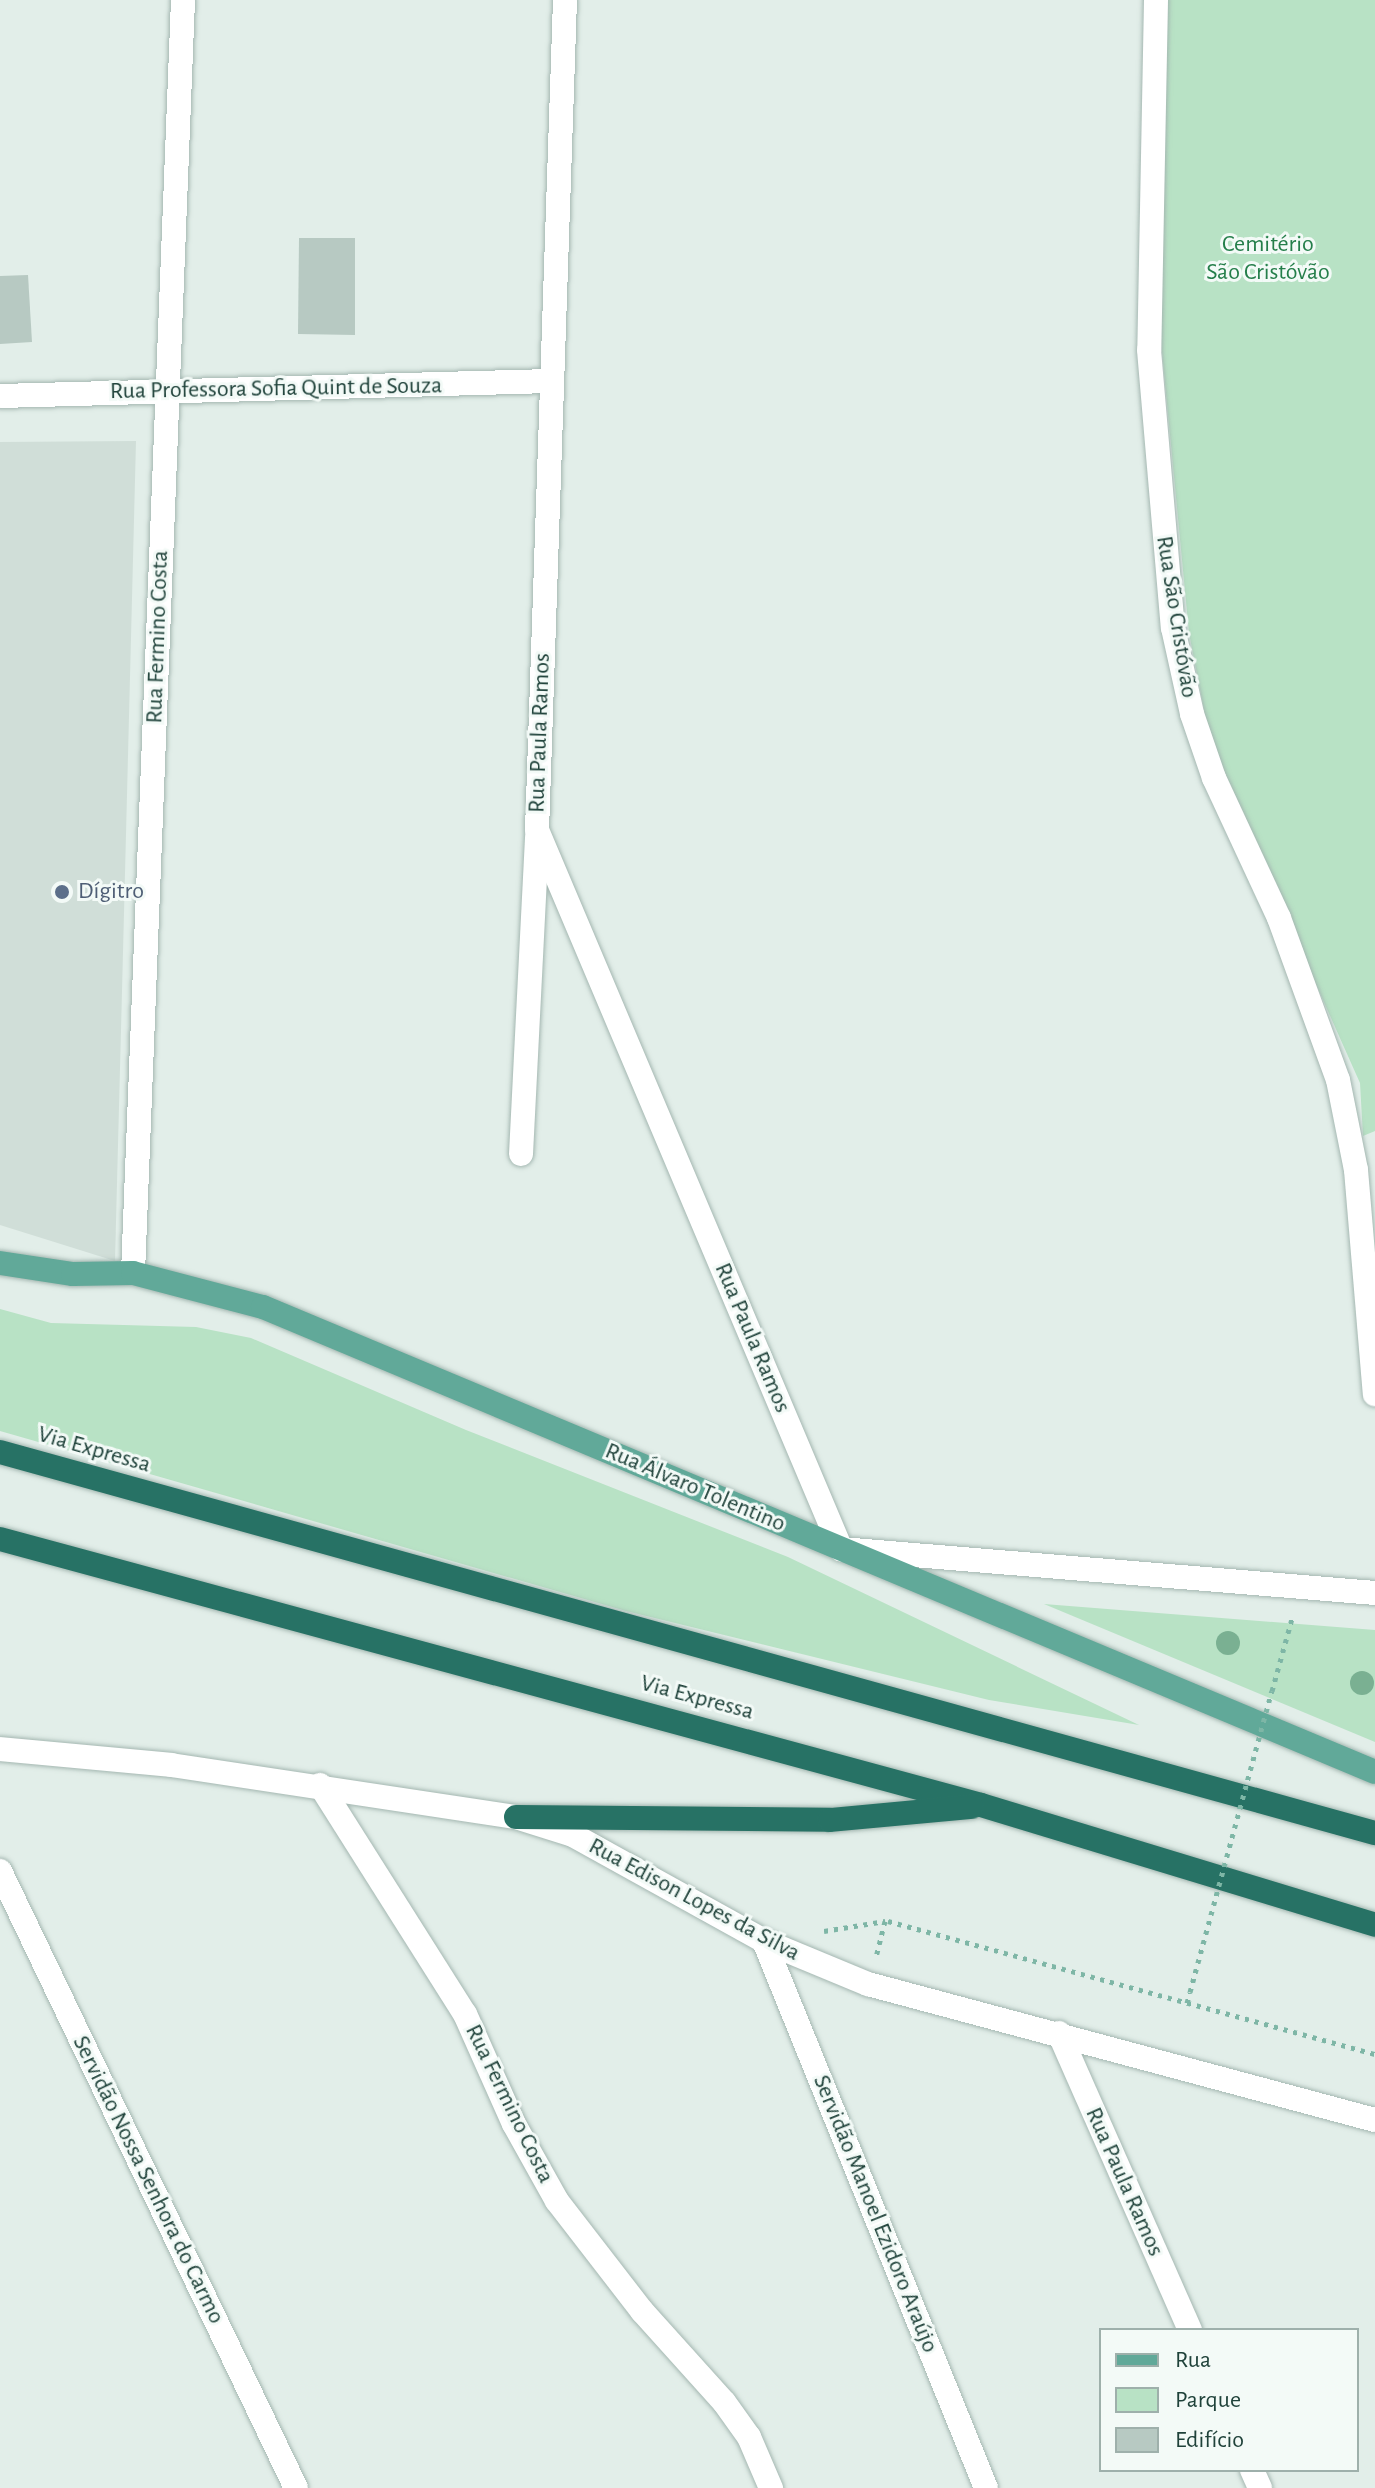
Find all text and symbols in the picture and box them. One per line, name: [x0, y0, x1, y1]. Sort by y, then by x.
park label: Cemitério São Cristóvão: [1206, 231, 1330, 287]
street label: Rua Professora Sofia Quint de Souza: [110, 372, 442, 406]
street label: Rua São Cristóvão: [1149, 534, 1203, 700]
street label: Rua Fermino Costa: [141, 550, 175, 724]
street label: Rua Paula Ramos: [523, 653, 557, 813]
place label: Dígitro: [78, 878, 144, 906]
marker: Dígitro: [53, 883, 71, 901]
street label: Rua Paula Ramos: [708, 1259, 796, 1417]
street label: Via Expressa: [34, 1420, 154, 1480]
street label: Rua Álvaro Tolentino: [601, 1437, 789, 1539]
street label: Via Expressa: [637, 1669, 757, 1727]
street label: Rua Edison Lopes da Silva: [583, 1832, 805, 1968]
street label: Rua Fermino Costa: [458, 2020, 560, 2188]
street label: Servidão Nossa Senhora do Carmo: [66, 2031, 230, 2329]
street label: Servidão Manoel Ezidoro Araújo: [806, 2071, 944, 2357]
street label: Rua Paula Ramos: [1078, 2103, 1170, 2261]
legend: [1099, 2328, 1359, 2472]
text: Rua: [1175, 2348, 1211, 2372]
text: Parque: [1175, 2388, 1241, 2412]
text: Edifício: [1175, 2428, 1244, 2452]

